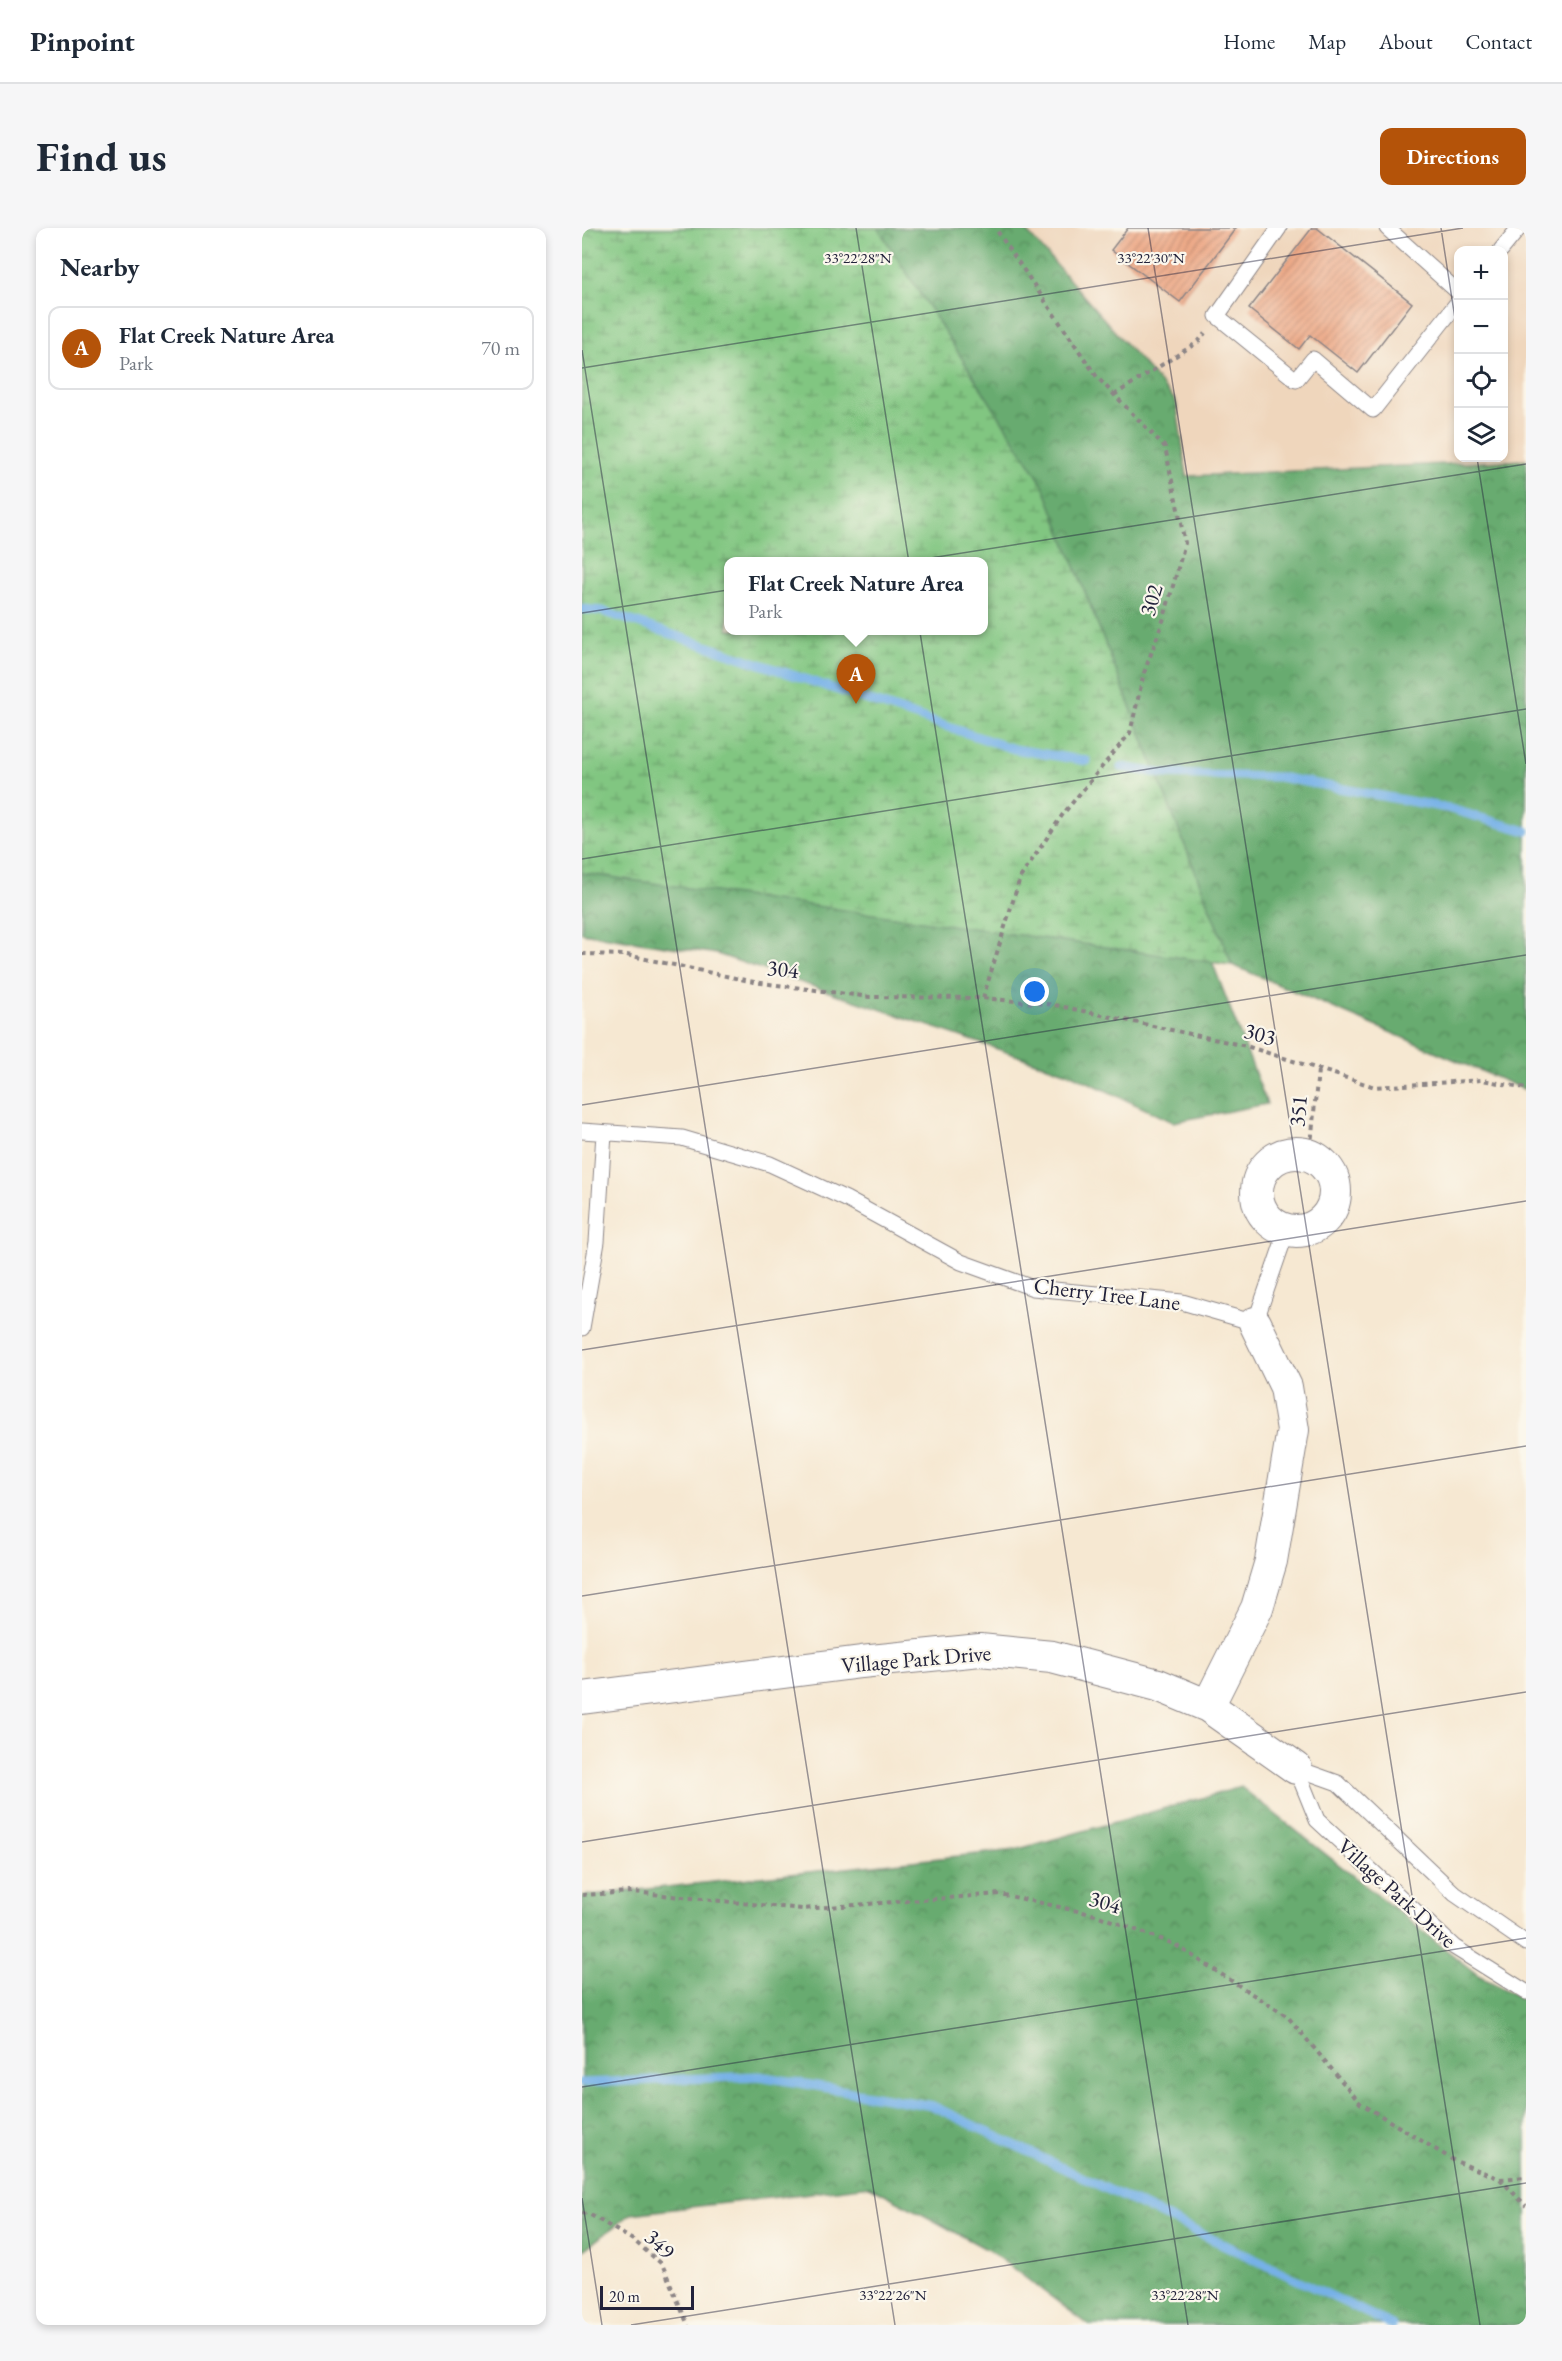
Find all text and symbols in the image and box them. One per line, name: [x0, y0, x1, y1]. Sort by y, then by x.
text: Pinpoint: [30, 23, 135, 59]
text: Home: [1223, 28, 1275, 55]
text: Map: [1308, 28, 1346, 55]
text: About: [1379, 28, 1432, 55]
text: Contact: [1465, 28, 1532, 55]
button: Directions: [1380, 128, 1526, 185]
text: Find us: [36, 129, 167, 184]
map controls: [1454, 246, 1508, 462]
button: +: [1454, 246, 1508, 300]
text: 33°22'28"N: [824, 248, 892, 267]
text: 33°22'30"N: [1117, 248, 1185, 267]
text: Nearby: [60, 250, 140, 284]
button: −: [1454, 300, 1508, 354]
text: Flat Creek Nature Area: [119, 321, 335, 350]
text: A: [74, 335, 89, 361]
text: 70 m: [481, 335, 520, 361]
text: Park: [119, 350, 153, 376]
button: locate: [1454, 354, 1508, 408]
button: layers: [1454, 408, 1508, 462]
popup: [724, 557, 988, 635]
text: Flat Creek Nature Area: [748, 569, 964, 598]
street label: 302: [1133, 580, 1170, 619]
text: Park: [748, 598, 782, 624]
pin: A: [836, 654, 876, 704]
street label: 304: [766, 953, 801, 985]
your location: [1020, 977, 1049, 1006]
street label: 303: [1241, 1016, 1279, 1052]
street label: 351: [1282, 1094, 1314, 1128]
street label: Cherry Tree Lane: [1032, 1271, 1182, 1317]
street label: Village Park Drive: [840, 1638, 993, 1680]
street label: Village Park Drive: [1331, 1832, 1463, 1954]
street label: 304: [1086, 1884, 1125, 1921]
street label: 349: [639, 2223, 682, 2266]
scale bar: [600, 2283, 694, 2310]
text: 33°22'26"N: [859, 2285, 927, 2304]
text: 33°22'28"N: [1151, 2285, 1219, 2304]
text: 20 m: [609, 2286, 640, 2307]

